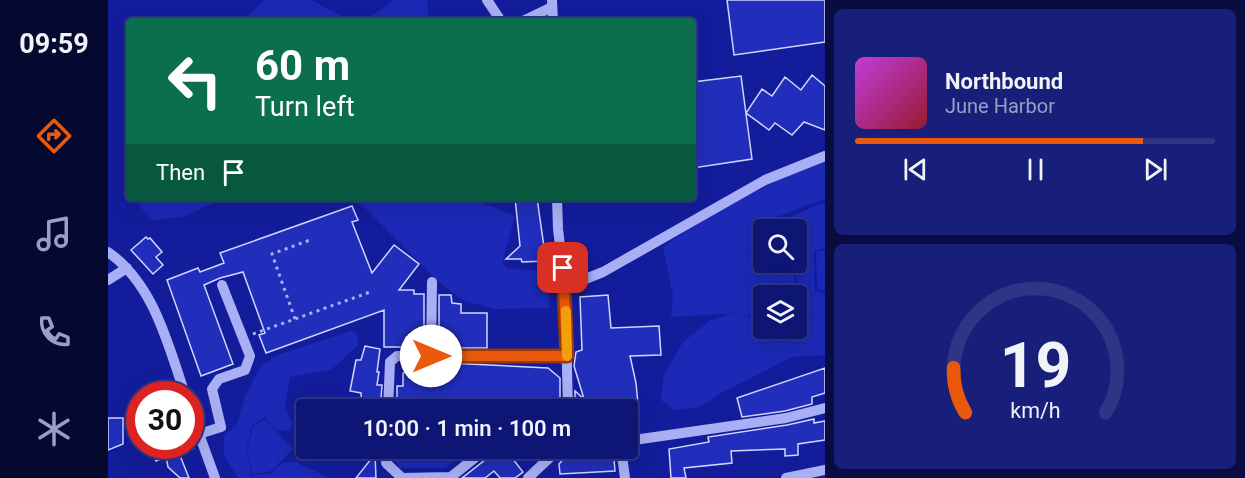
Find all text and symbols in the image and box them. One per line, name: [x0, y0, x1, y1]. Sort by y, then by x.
text: 09:59: [19, 28, 89, 60]
text: 60 m: [255, 41, 350, 90]
icon: left: [156, 42, 234, 120]
text: Northbound: [945, 69, 1063, 94]
text: Turn left: [255, 91, 355, 123]
text: June Harbor: [945, 94, 1055, 118]
icon: directions: [33, 115, 75, 157]
icon: previous: [899, 153, 932, 186]
icon: pause: [1019, 153, 1052, 186]
icon: next: [1139, 153, 1172, 186]
icon: arrive: [217, 156, 250, 189]
text: Then: [156, 160, 205, 185]
icon: music: [33, 213, 75, 255]
map controls: [753, 219, 807, 339]
button: search: [753, 219, 807, 273]
pin: [537, 242, 588, 293]
icon: arrive: [546, 251, 579, 284]
button: layers: [753, 285, 807, 339]
icon: phone: [33, 311, 75, 353]
position arrow: [399, 324, 463, 388]
text: 19: [999, 329, 1071, 402]
speed limit sign: 30: [126, 381, 204, 459]
text: km/h: [1010, 399, 1060, 424]
icon: climate: [33, 408, 75, 450]
text: 10:00 · 1 min · 100 m: [363, 416, 571, 441]

